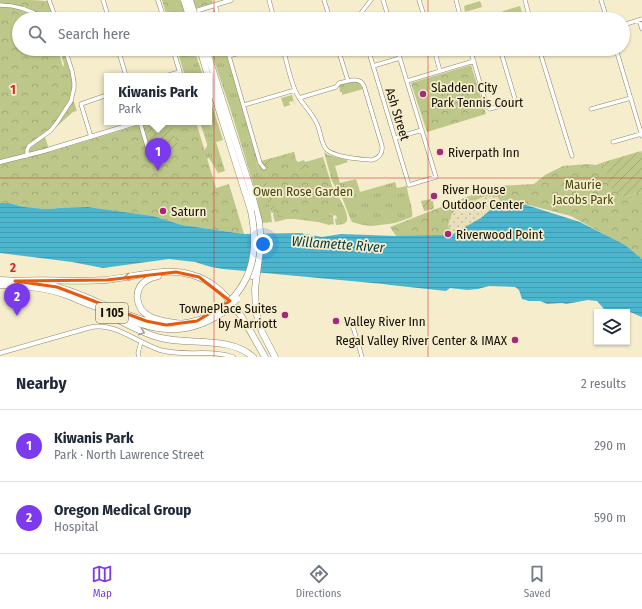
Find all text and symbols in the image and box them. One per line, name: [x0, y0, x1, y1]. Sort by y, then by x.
search box: [12, 12, 630, 56]
icon: search: [26, 23, 48, 45]
text: Search here: [58, 25, 130, 43]
popup: [104, 73, 212, 125]
place label: Sladden City Park Tennis Court: [431, 80, 524, 110]
text: 1: [10, 82, 16, 97]
text: Kiwanis Park: [118, 83, 198, 101]
street label: Ash Street: [382, 86, 413, 143]
marker: Sladden City Park Tennis Court: [418, 89, 428, 99]
text: Park: [118, 101, 141, 116]
pin: 1: [145, 138, 171, 171]
place label: Riverpath Inn: [448, 145, 520, 160]
marker: Riverpath Inn: [435, 147, 445, 157]
park label: Maurie Jacobs Park: [553, 177, 614, 207]
place label: River House Outdoor Center: [442, 182, 524, 212]
park label: Owen Rose Garden: [253, 184, 353, 199]
marker: River House Outdoor Center: [429, 191, 439, 201]
place label: Saturn: [171, 204, 206, 219]
marker: Saturn: [158, 206, 168, 216]
place label: Riverwood Point: [456, 227, 544, 242]
marker: Riverwood Point: [443, 229, 453, 239]
water label: Willamette River: [291, 233, 386, 256]
your location: [253, 234, 273, 254]
text: 2: [9, 260, 16, 275]
one-way arrow: [124, 272, 130, 281]
pin: 2: [4, 283, 30, 316]
place label: TownePlace Suites by Marriott: [179, 301, 278, 331]
road number: I 105: [96, 303, 128, 323]
map controls: [594, 309, 630, 345]
button: layers: [594, 309, 630, 345]
marker: TownePlace Suites by Marriott: [280, 310, 290, 320]
place label: Valley River Inn: [344, 314, 426, 329]
marker: Valley River Inn: [331, 316, 341, 326]
one-way arrow: [139, 327, 146, 335]
place label: Regal Valley River Center & IMAX: [335, 333, 508, 348]
marker: Regal Valley River Center & IMAX: [510, 335, 520, 345]
text: Nearby: [16, 373, 67, 394]
text: 2 results: [581, 376, 626, 391]
text: Kiwanis Park: [54, 429, 134, 447]
text: 1: [26, 438, 32, 453]
text: 290 m: [594, 438, 626, 453]
text: Park · North Lawrence Street: [54, 447, 204, 462]
text: Oregon Medical Group: [54, 501, 191, 519]
text: 2: [26, 510, 32, 525]
text: 590 m: [594, 510, 626, 525]
text: Hospital: [54, 519, 98, 534]
tab: Map: [91, 563, 113, 600]
tab: Directions: [296, 563, 341, 600]
tab: Saved: [524, 563, 551, 600]

